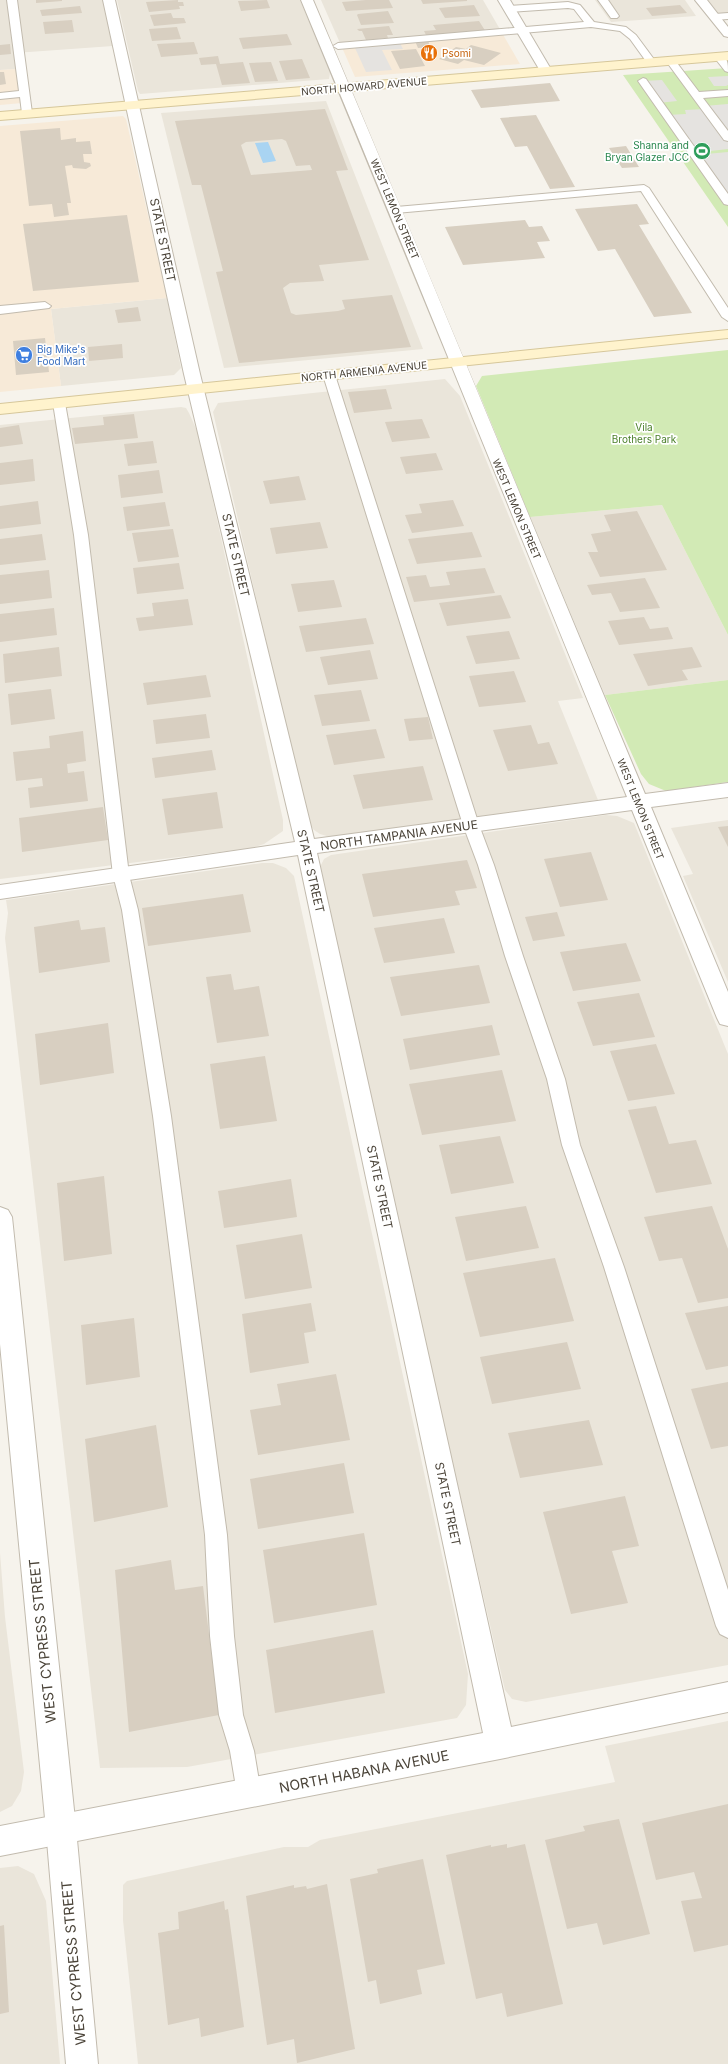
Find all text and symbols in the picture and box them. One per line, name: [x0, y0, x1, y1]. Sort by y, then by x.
restaurant icon: Psomi: [419, 43, 439, 63]
place label: Psomi: [442, 47, 471, 59]
street label: NORTH HOWARD AVENUE: [301, 75, 427, 97]
place label: Shanna and Bryan Glazer JCC: [605, 139, 689, 163]
sports icon: Shanna and Bryan Glazer JCC: [692, 141, 712, 161]
street label: WEST LEMON STREET: [368, 157, 422, 261]
street label: STATE STREET: [147, 197, 179, 284]
place label: Big Mike's Food Mart: [37, 343, 86, 367]
supermarket icon: Big Mike's Food Mart: [14, 345, 34, 365]
street label: NORTH ARMENIA AVENUE: [300, 358, 428, 384]
park label: Vila Brothers Park: [612, 421, 677, 445]
street label: WEST LEMON STREET: [490, 457, 544, 561]
street label: STATE STREET: [219, 512, 253, 599]
street label: WEST LEMON STREET: [615, 757, 667, 861]
street label: NORTH TAMPANIA AVENUE: [319, 817, 479, 853]
street label: STATE STREET: [294, 828, 328, 915]
street label: STATE STREET: [364, 1144, 396, 1231]
street label: STATE STREET: [432, 1461, 464, 1548]
street label: WEST CYPRESS STREET: [25, 1558, 59, 1724]
street label: NORTH HABANA AVENUE: [278, 1746, 450, 1796]
street label: WEST CYPRESS STREET: [57, 1880, 89, 2046]

